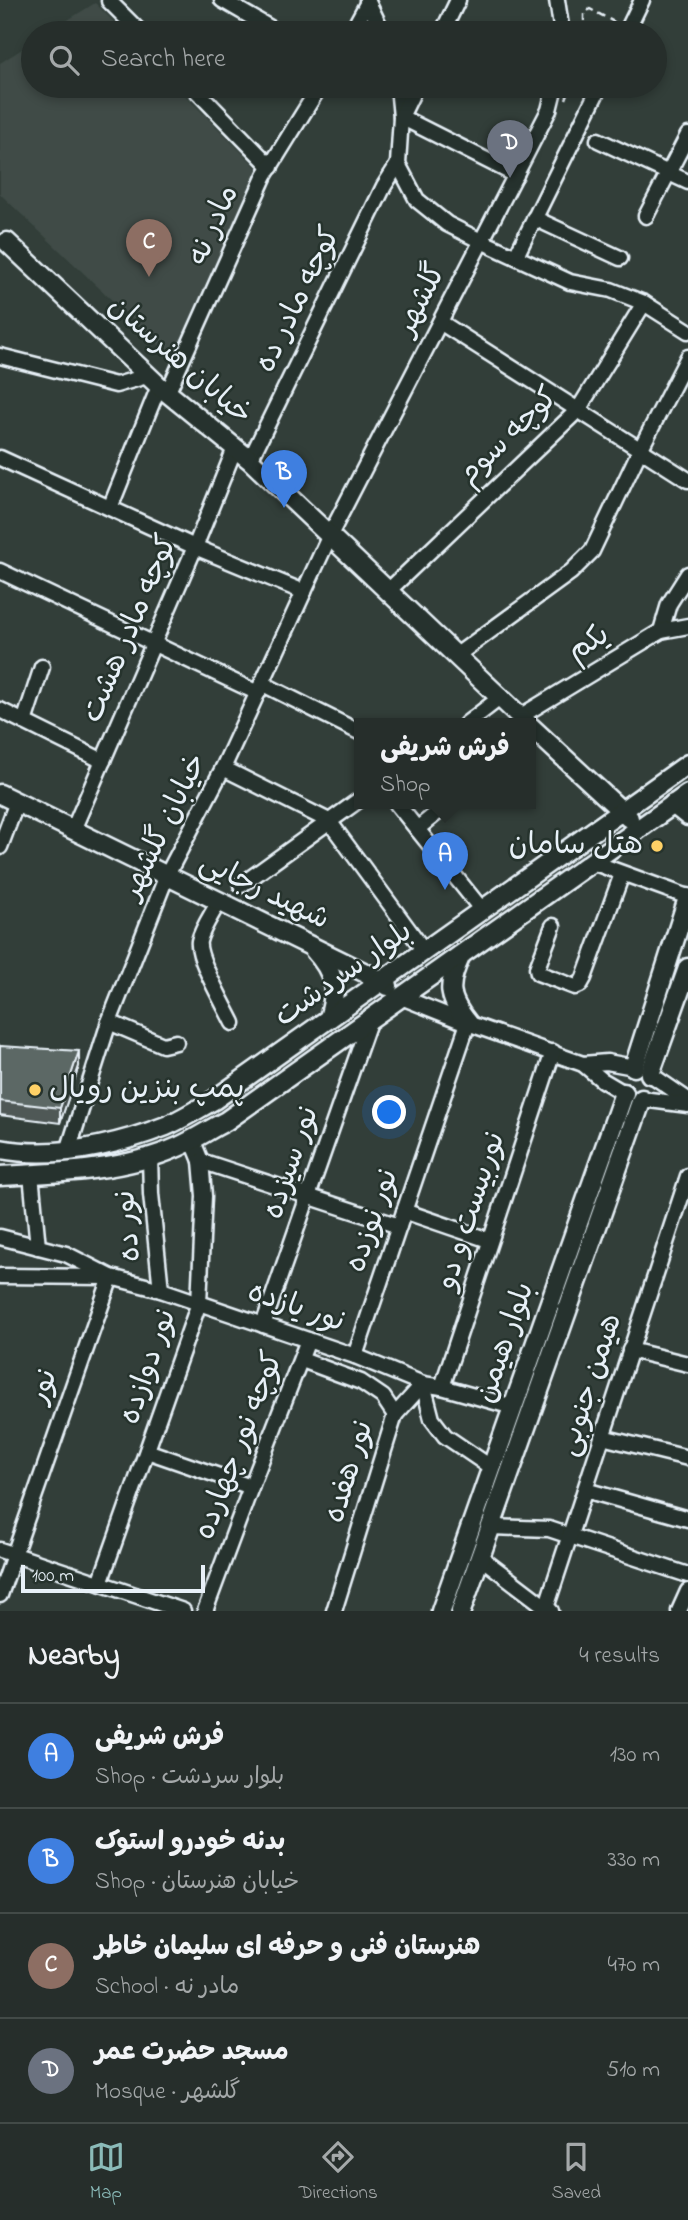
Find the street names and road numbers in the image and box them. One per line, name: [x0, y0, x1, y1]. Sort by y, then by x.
street label: مادر نه: [177, 178, 251, 274]
street label: کوچه مادر ده: [245, 220, 353, 380]
street label: گلشهر: [384, 256, 459, 347]
street label: خیابان هنرستان: [97, 286, 261, 436]
street label: کوچه سوم: [449, 378, 569, 496]
street label: کوچه مادر هشت: [72, 528, 190, 730]
street label: یکم: [559, 614, 619, 674]
street label: خیابان گلشهر: [109, 746, 219, 910]
street label: شهید رجایی: [191, 842, 337, 942]
street label: بلوار سردشت: [266, 911, 422, 1039]
street label: نور سیزده: [252, 1101, 332, 1225]
street label: نوربیست و دو: [425, 1126, 518, 1297]
street label: نور نوزده: [335, 1163, 411, 1279]
street label: نور ده: [104, 1188, 154, 1264]
street label: نور یازده: [241, 1271, 351, 1345]
street label: بلوار هیمن: [465, 1277, 547, 1409]
street label: نور دوازده: [109, 1303, 189, 1431]
street label: هیمن جنوبی: [547, 1308, 635, 1462]
street label: کوچه نور چهارده: [184, 1345, 296, 1547]
street label: نور: [17, 1363, 71, 1412]
street label: نور هفده: [314, 1415, 386, 1529]

